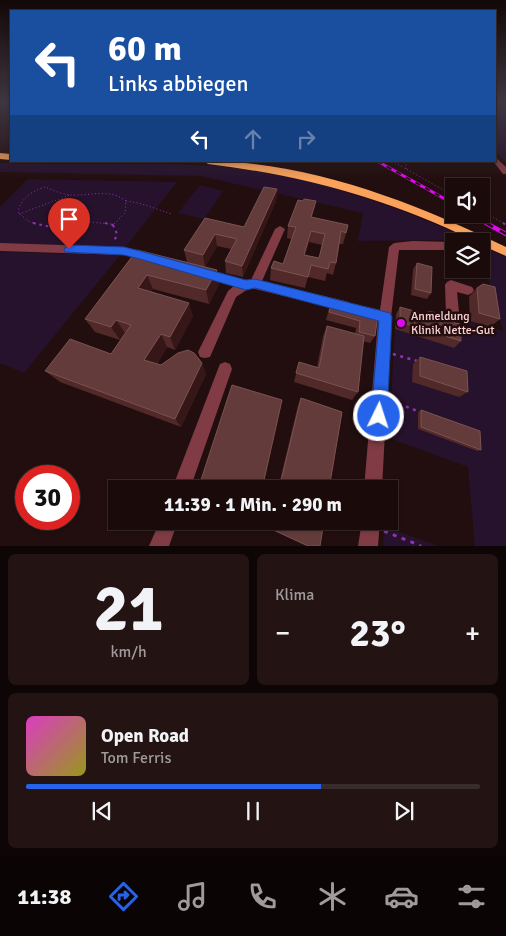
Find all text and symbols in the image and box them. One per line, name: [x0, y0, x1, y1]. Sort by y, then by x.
text: 60 m: [108, 27, 182, 70]
icon: left: [25, 30, 90, 95]
text: Links abbiegen: [108, 70, 249, 97]
icon: left: [186, 125, 214, 153]
icon: ahead: [239, 125, 267, 153]
icon: right: [292, 125, 320, 153]
map controls: [445, 178, 490, 278]
button: sound: [445, 178, 490, 223]
pin: [48, 198, 90, 249]
icon: arrive: [55, 205, 83, 233]
button: layers: [445, 233, 490, 278]
place label: Anmeldung Klinik Nette-Gut: [411, 309, 494, 338]
marker: Anmeldung Klinik Nette-Gut: [395, 317, 407, 329]
position arrow: [352, 389, 404, 441]
speed limit sign: 30: [15, 465, 80, 530]
text: 11:39 · 1 Min. · 290 m: [164, 493, 342, 517]
text: 21: [93, 569, 164, 649]
text: Klima: [275, 585, 314, 605]
text: 23°: [349, 610, 406, 657]
text: −: [275, 616, 290, 650]
text: +: [465, 616, 480, 650]
text: km/h: [110, 642, 147, 662]
text: Open Road: [101, 724, 189, 748]
text: Tom Ferris: [101, 748, 171, 768]
icon: previous: [88, 797, 116, 825]
icon: pause: [239, 797, 267, 825]
icon: next: [390, 797, 418, 825]
icon: directions: [106, 879, 141, 914]
icon: music: [175, 879, 210, 914]
icon: phone: [245, 879, 280, 914]
icon: climate: [315, 879, 350, 914]
icon: car: [384, 879, 419, 914]
icon: filters: [454, 879, 489, 914]
text: 11:38: [17, 883, 71, 910]

